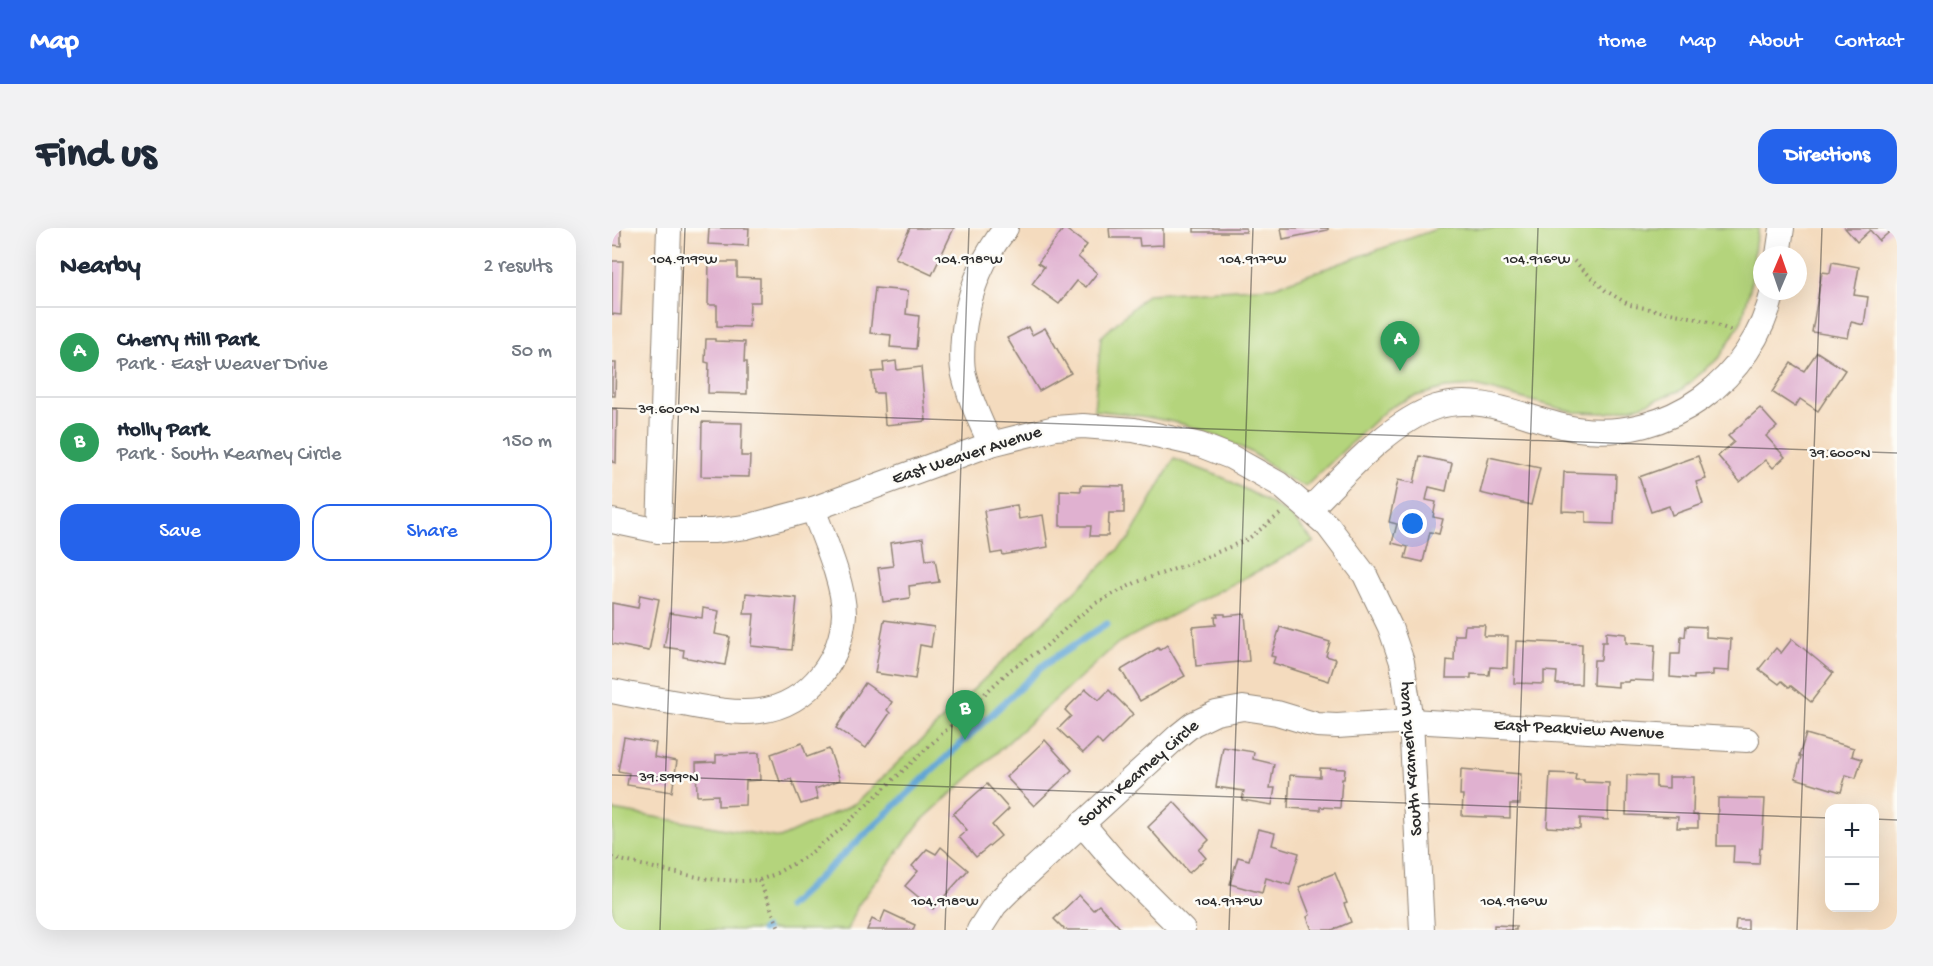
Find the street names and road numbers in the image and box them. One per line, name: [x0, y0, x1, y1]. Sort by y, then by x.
street label: East Weaver Avenue: [890, 422, 1045, 490]
street label: South Krameria Way: [1394, 681, 1428, 837]
street label: South Kearney Circle: [1074, 715, 1204, 832]
street label: East Peakview Avenue: [1493, 715, 1665, 745]

